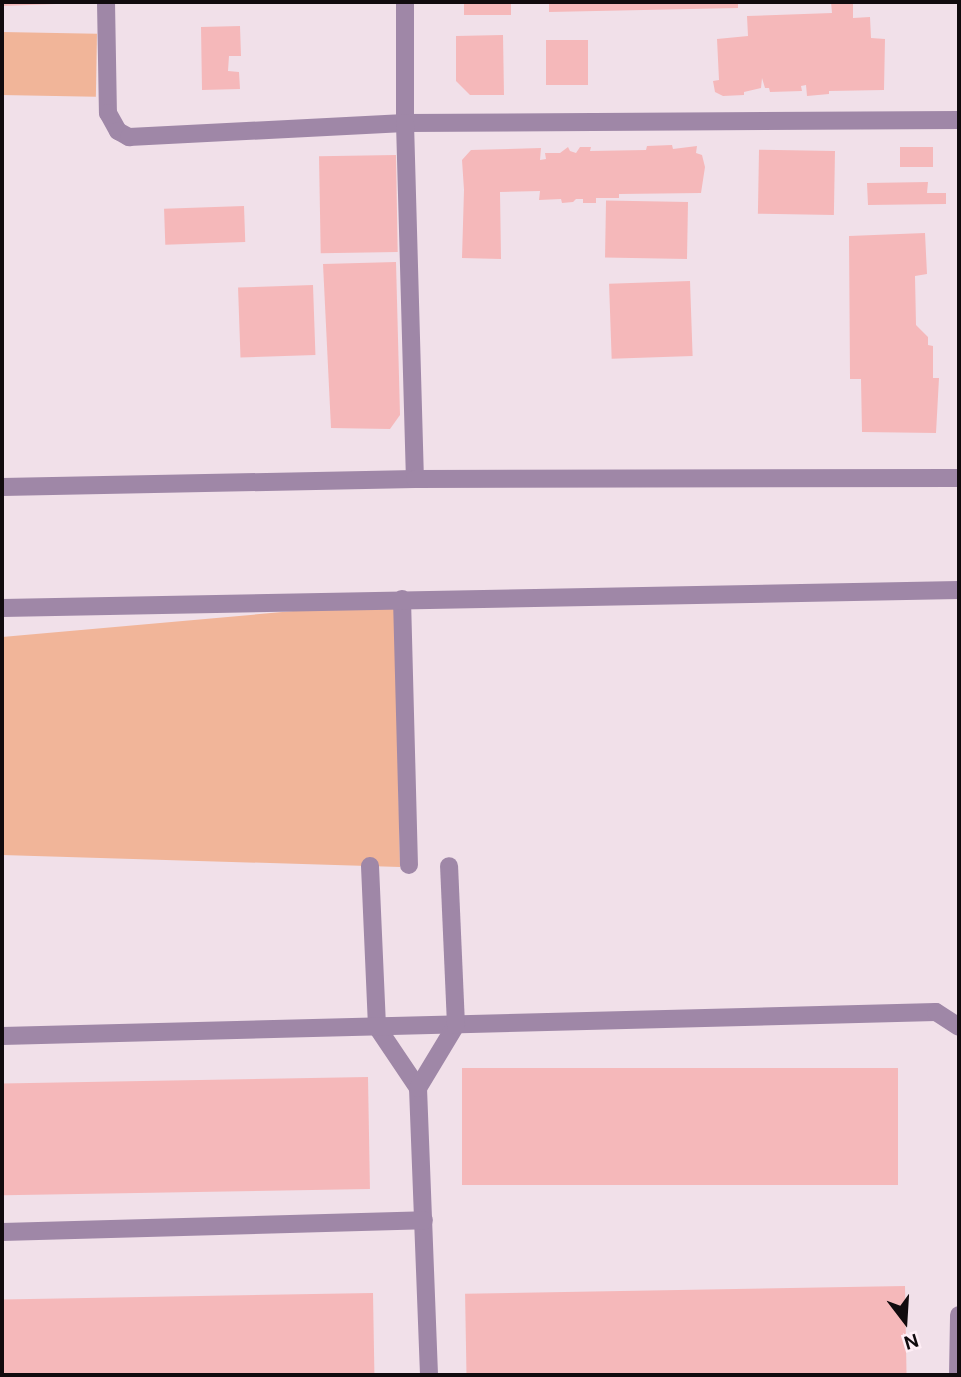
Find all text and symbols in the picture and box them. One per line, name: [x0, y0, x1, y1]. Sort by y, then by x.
north arrow: [870, 1286, 940, 1356]
text: N: [901, 1328, 922, 1356]

